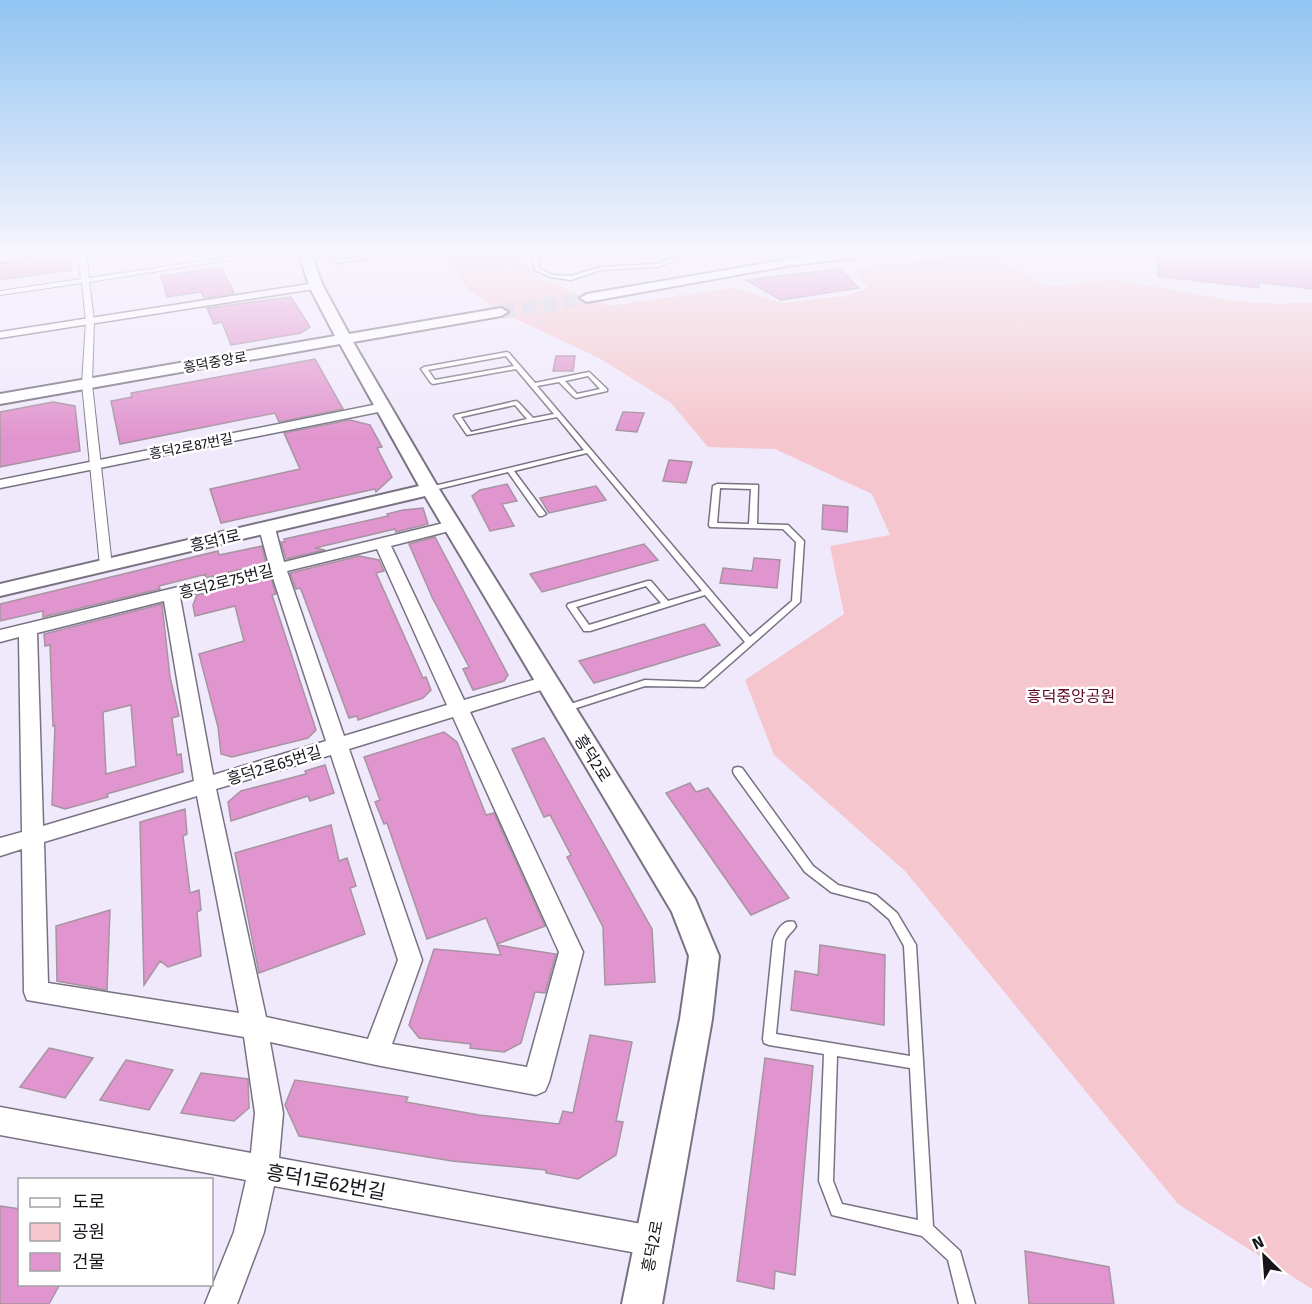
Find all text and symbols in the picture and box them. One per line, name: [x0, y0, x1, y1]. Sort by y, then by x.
street label: 흥덕중앙로: [182, 349, 248, 376]
street label: 흥덕2로87번길: [148, 430, 234, 463]
street label: 흥덕1로: [188, 525, 242, 555]
street label: 흥덕2로75번길: [177, 561, 275, 602]
park label: 흥덕중앙공원: [1027, 687, 1115, 706]
street label: 흥덕2로: [571, 731, 615, 786]
street label: 흥덕2로65번길: [225, 742, 324, 789]
street label: 흥덕1로62번길: [264, 1160, 388, 1204]
legend: [18, 1178, 213, 1286]
text: 도로: [72, 1191, 105, 1213]
street label: 흥덕2로: [638, 1218, 667, 1273]
text: 공원: [72, 1221, 105, 1243]
north arrow: [1234, 1226, 1294, 1286]
text: N: [1249, 1232, 1267, 1254]
text: 건물: [72, 1251, 105, 1273]

